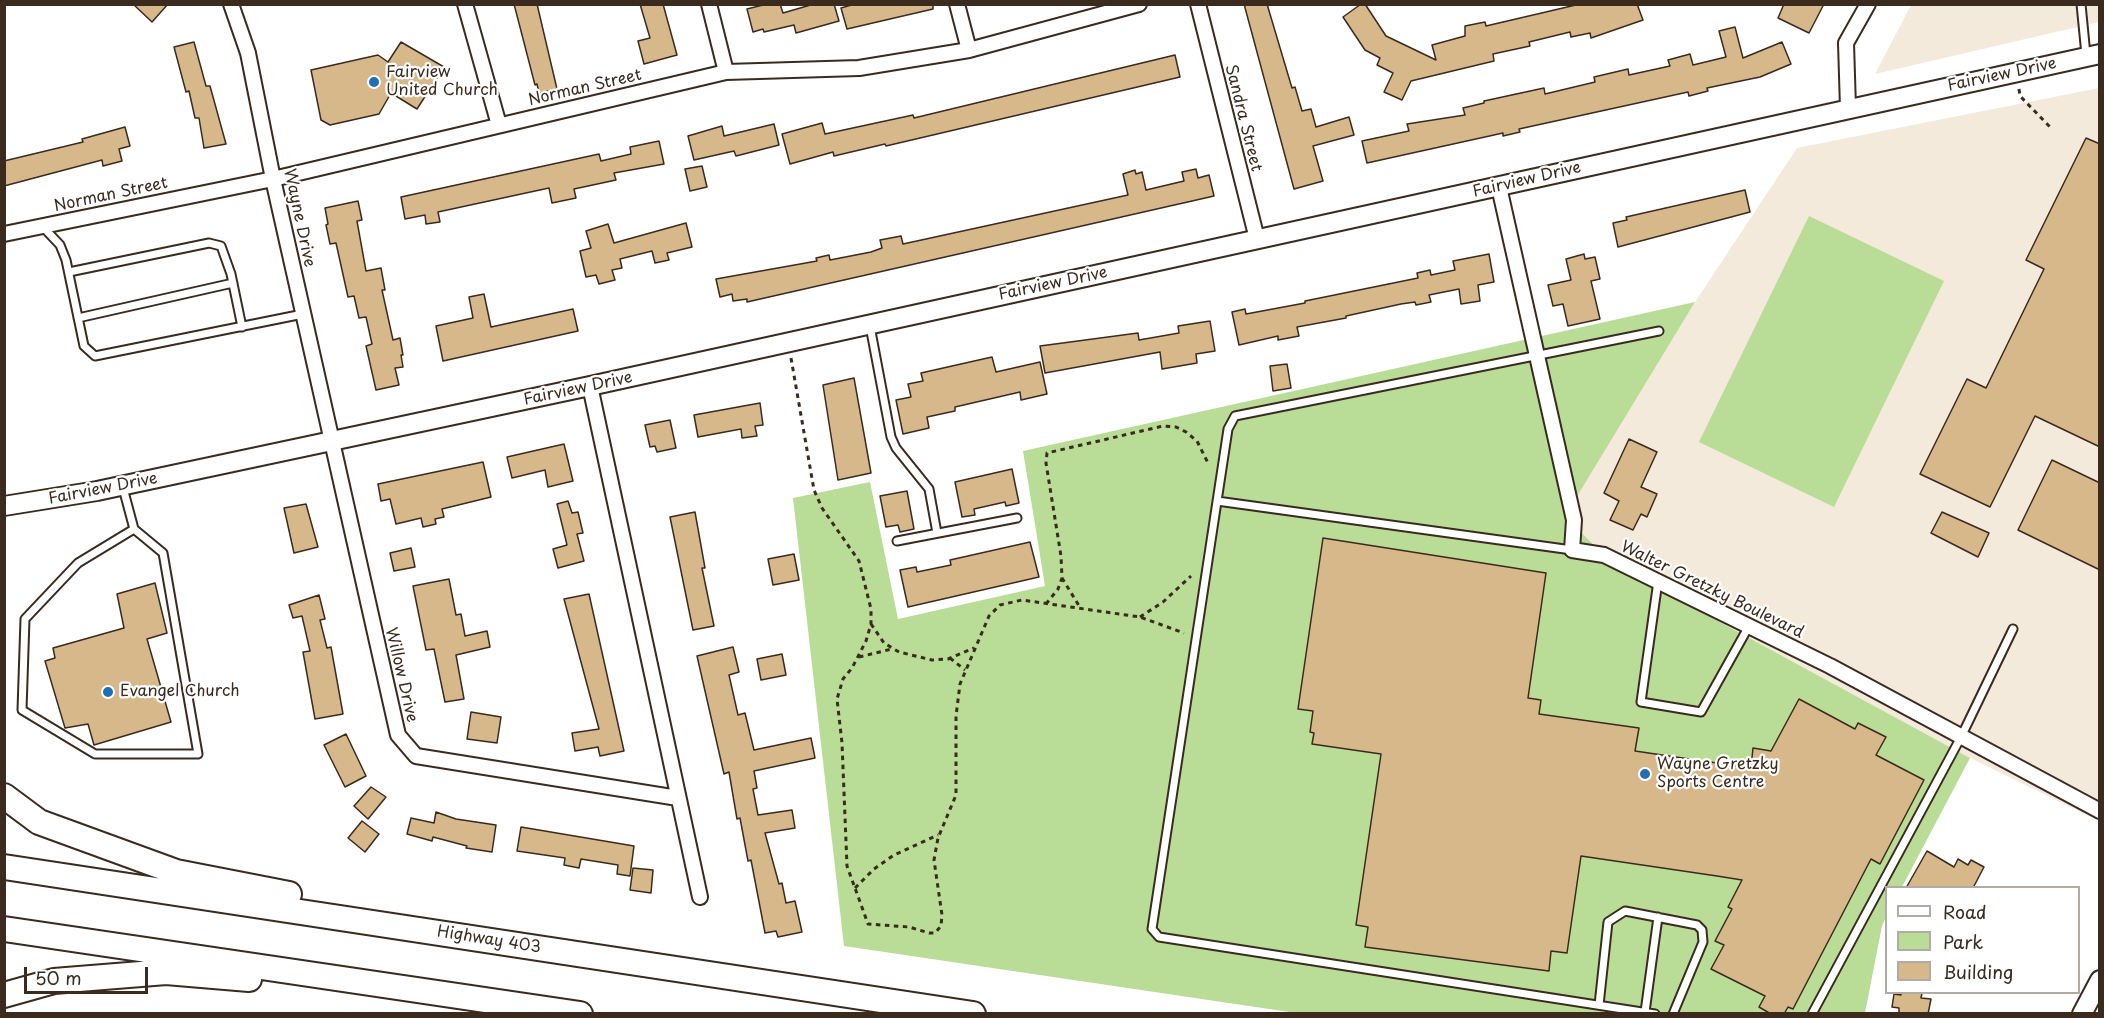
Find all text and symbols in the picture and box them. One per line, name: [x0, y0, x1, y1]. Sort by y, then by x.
street label: Fairview Drive: [1946, 54, 2058, 96]
place label: Fairview United Church: [386, 63, 498, 101]
street label: Sandra Street: [1220, 63, 1266, 173]
street label: Norman Street: [526, 66, 644, 110]
marker: Fairview United Church: [367, 75, 381, 89]
street label: Fairview Drive: [1471, 158, 1583, 202]
street label: Wayne Drive: [279, 167, 319, 269]
street label: Norman Street: [52, 174, 170, 216]
street label: Fairview Drive: [997, 263, 1109, 305]
street label: Fairview Drive: [522, 368, 634, 410]
street label: Fairview Drive: [47, 469, 159, 509]
street label: Walter Gretzky Boulevard: [1617, 537, 1807, 643]
street label: Willow Drive: [381, 626, 421, 724]
place label: Evangel Church: [120, 682, 240, 702]
marker: Evangel Church: [101, 685, 115, 699]
place label: Wayne Gretzky Sports Centre: [1657, 755, 1779, 793]
marker: Wayne Gretzky Sports Centre: [1638, 767, 1652, 781]
legend: [1885, 886, 2080, 994]
text: Road: [1943, 898, 1987, 925]
street label: Highway 403: [436, 922, 542, 958]
text: Park: [1943, 928, 1983, 955]
scale bar: [27, 955, 152, 993]
text: Building: [1943, 958, 2013, 985]
text: 50 m: [35, 964, 82, 991]

